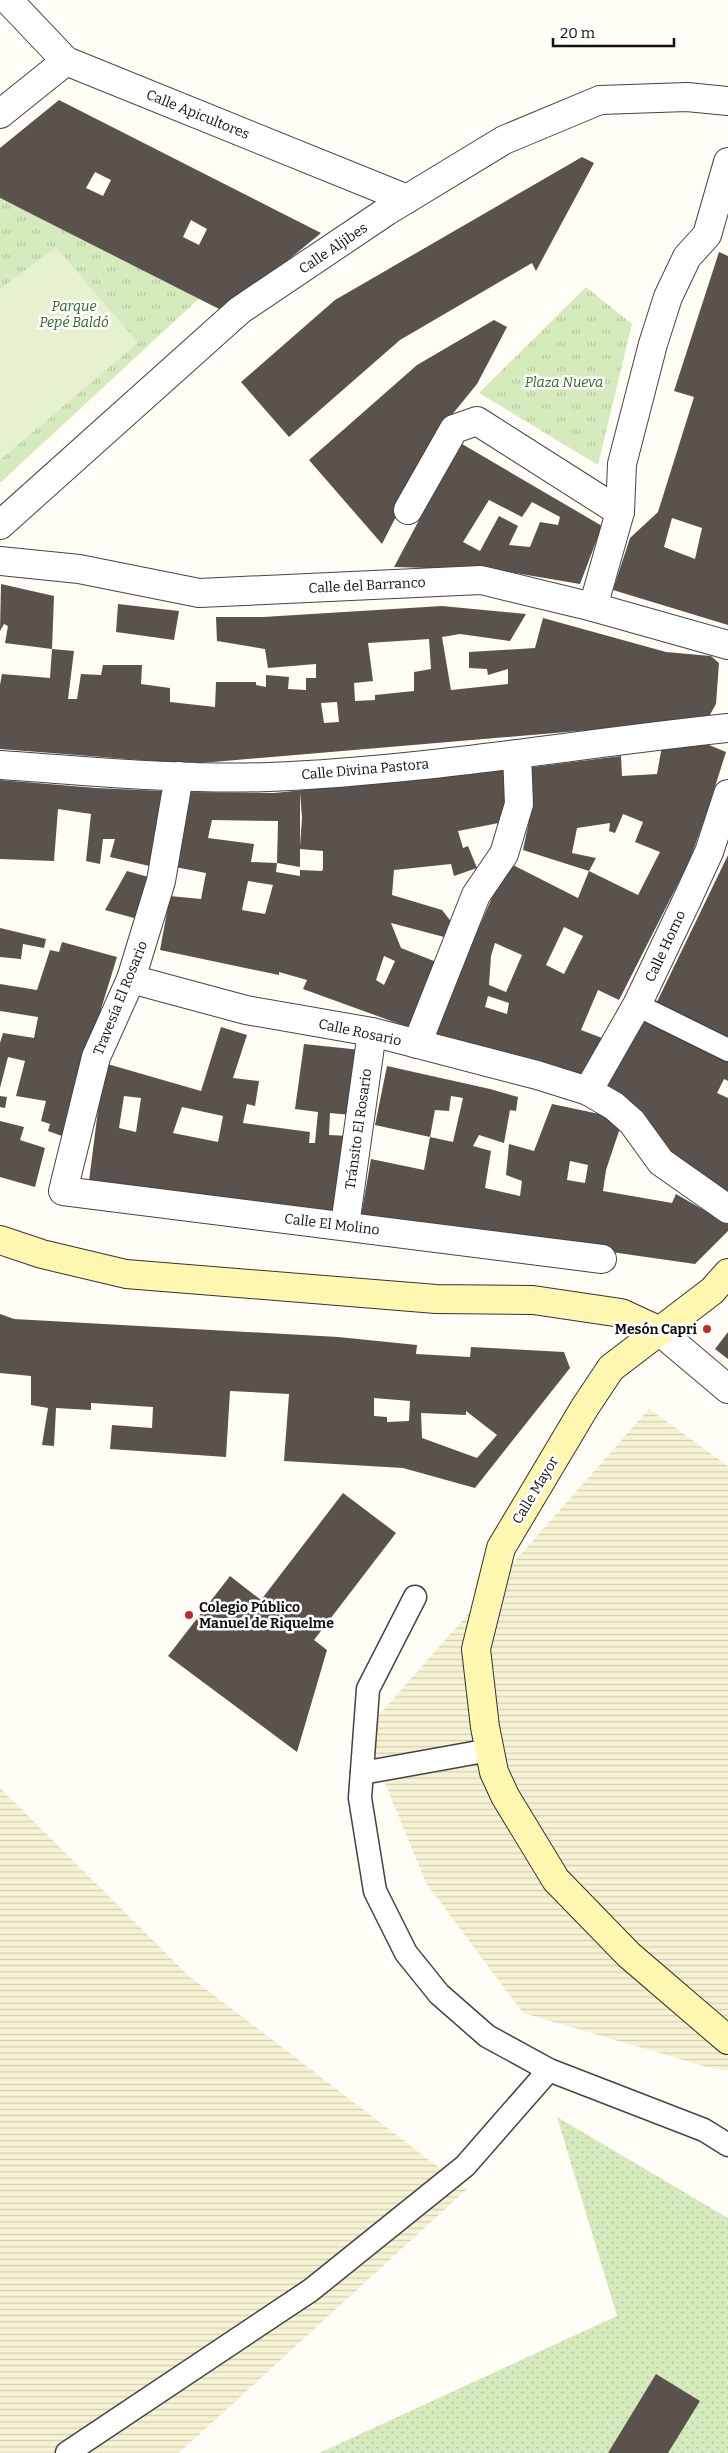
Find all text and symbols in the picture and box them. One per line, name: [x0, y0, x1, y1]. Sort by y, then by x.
scale bar: [553, 15, 674, 47]
text: 20 m: [560, 24, 596, 42]
street label: Calle Apicultores: [144, 86, 252, 143]
street label: Calle Aljibes: [296, 219, 371, 278]
park label: Parque Pepé Baldó: [39, 298, 109, 331]
park label: Plaza Nueva: [525, 374, 603, 391]
street label: Calle del Barranco: [308, 574, 426, 597]
street label: Calle Divina Pastora: [300, 755, 430, 784]
street label: Calle Horno: [642, 908, 689, 985]
street label: Travesía El Rosario: [90, 938, 151, 1058]
street label: Calle Rosario: [317, 1015, 403, 1050]
street label: Tránsito El Rosario: [342, 1068, 375, 1191]
street label: Calle El Molino: [283, 1210, 381, 1239]
place label: Mesón Capri: [615, 1321, 698, 1338]
marker: Mesón Capri: [701, 1323, 713, 1335]
street label: Calle Mayor: [509, 1453, 562, 1527]
place label: Colegio Público Manuel de Riquelme: [199, 1599, 334, 1632]
marker: Colegio Público Manuel de Riquelme: [183, 1609, 195, 1621]

